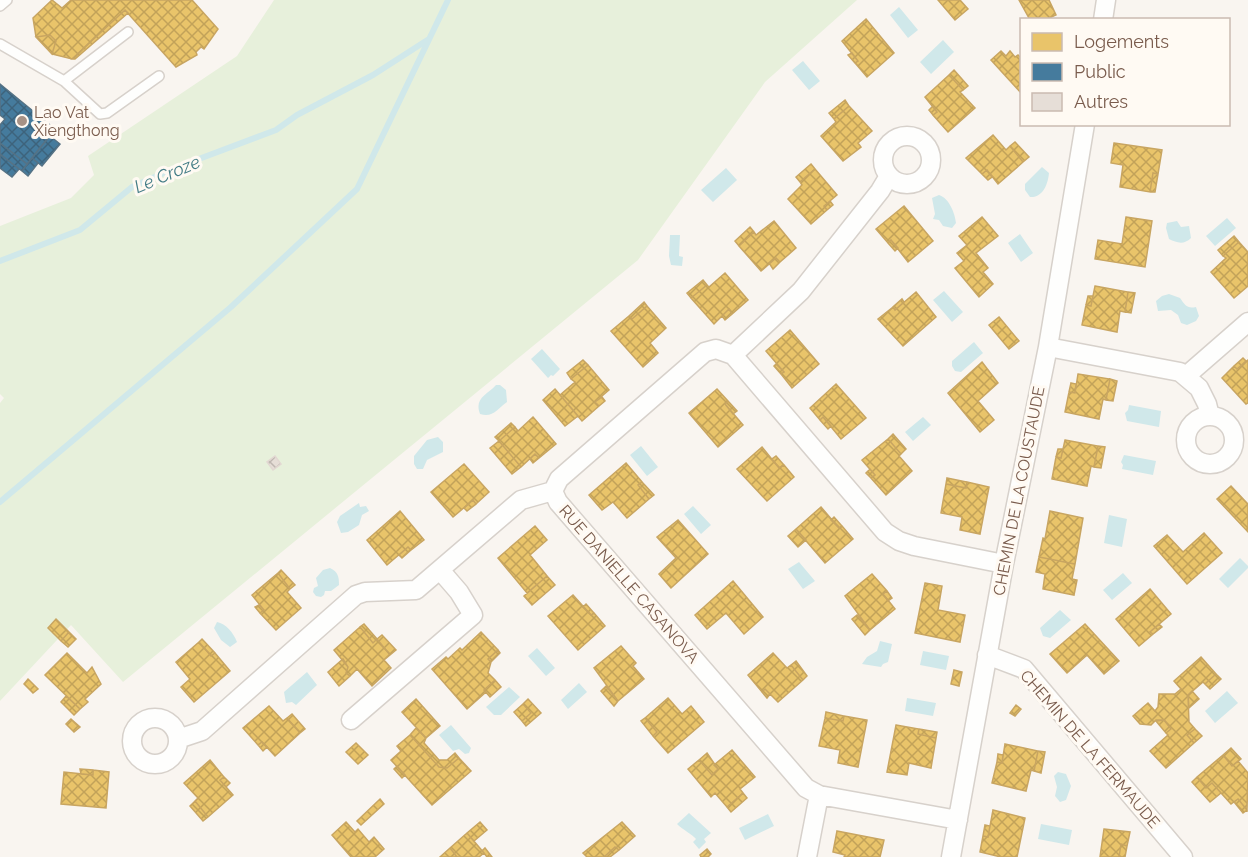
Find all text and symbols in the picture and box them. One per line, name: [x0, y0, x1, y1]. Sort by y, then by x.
legend: [1020, 18, 1230, 126]
text: Logements: [1074, 31, 1169, 52]
text: Public: [1074, 61, 1126, 82]
text: Autres: [1074, 91, 1128, 112]
place label: Lao Vat Xiengthong: [34, 103, 120, 140]
marker: Lao Vat Xiengthong: [15, 114, 29, 128]
water label: Le Croze: [131, 151, 203, 197]
street label: CHEMIN DE LA COUSTAUDE: [989, 384, 1049, 597]
street label: RUE DANIELLE CASANOVA: [555, 501, 703, 667]
street label: CHEMIN DE LA FERMAUDE: [1016, 666, 1164, 832]

